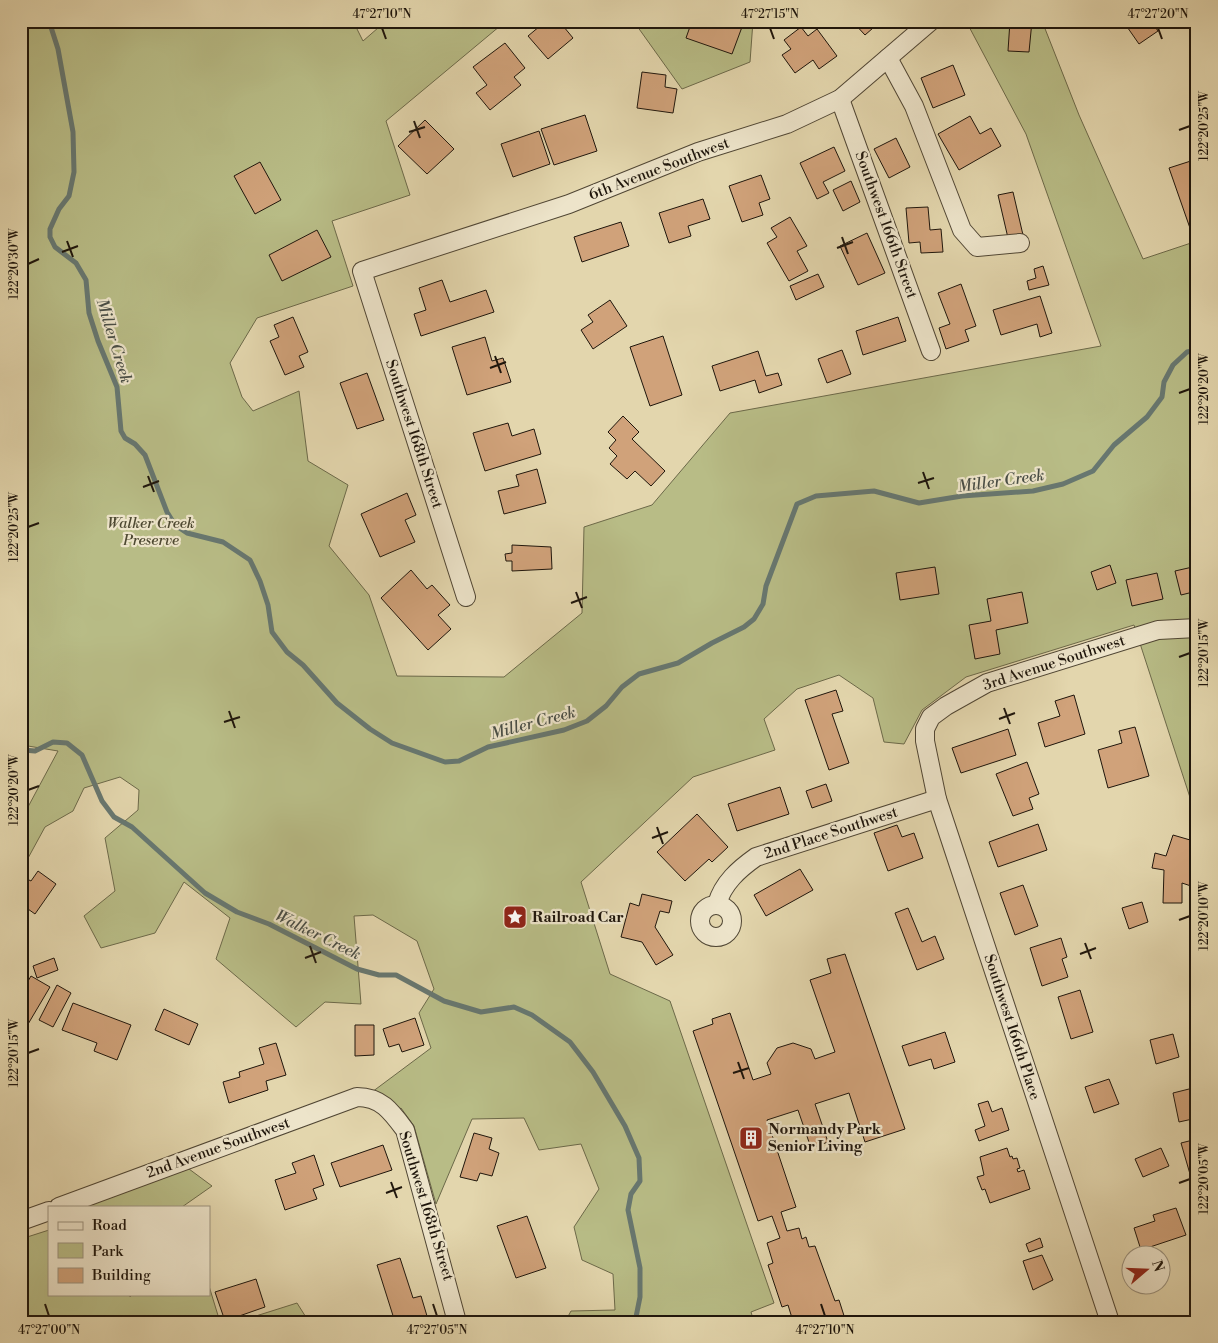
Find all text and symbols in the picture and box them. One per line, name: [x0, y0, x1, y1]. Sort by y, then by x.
text: 47°27'10"N: [352, 7, 412, 22]
text: 47°27'15"N: [741, 7, 799, 22]
text: 47°27'20"N: [1127, 7, 1189, 22]
text: 122°20'25"W: [1197, 90, 1212, 161]
street label: 6th Avenue Southwest: [586, 133, 733, 205]
street label: Southwest 166th Street: [851, 149, 922, 302]
text: 122°20'30"W: [7, 227, 22, 300]
water label: Miller Creek: [92, 296, 136, 386]
text: 122°20'20"W: [1197, 352, 1212, 425]
street label: Southwest 168th Street: [381, 357, 447, 511]
water label: Miller Creek: [956, 465, 1046, 497]
text: 122°20'25"W: [7, 491, 22, 562]
park label: Walker Creek Preserve: [107, 514, 195, 550]
text: 122°20'15"W: [1197, 618, 1212, 687]
street label: 3rd Avenue Southwest: [980, 631, 1128, 695]
water label: Miller Creek: [488, 702, 578, 744]
text: 122°20'20"W: [7, 753, 22, 826]
street label: 2nd Place Southwest: [762, 802, 901, 864]
text: 122°20'10"W: [1197, 880, 1212, 951]
place icon: Railroad Car: [502, 904, 528, 930]
water label: Walker Creek: [272, 906, 364, 964]
place label: Railroad Car: [532, 908, 624, 927]
street label: Southwest 166th Place: [979, 952, 1045, 1102]
text: 122°20'15"W: [7, 1018, 22, 1087]
street label: 2nd Avenue Southwest: [144, 1113, 293, 1183]
place label: Normandy Park Senior Living: [768, 1120, 882, 1156]
building icon: Normandy Park Senior Living: [738, 1125, 764, 1151]
street label: Southwest 168th Street: [394, 1129, 458, 1284]
text: 122°20'05"W: [1197, 1142, 1212, 1215]
legend: [48, 1206, 210, 1296]
text: Road: [92, 1216, 127, 1235]
text: Park: [92, 1242, 124, 1261]
north arrow: [1120, 1246, 1170, 1296]
text: N: [1147, 1258, 1168, 1274]
text: Building: [91, 1266, 151, 1285]
text: 47°27'00"N: [18, 1323, 80, 1338]
text: 47°27'05"N: [407, 1323, 467, 1338]
text: 47°27'10"N: [795, 1323, 855, 1338]

